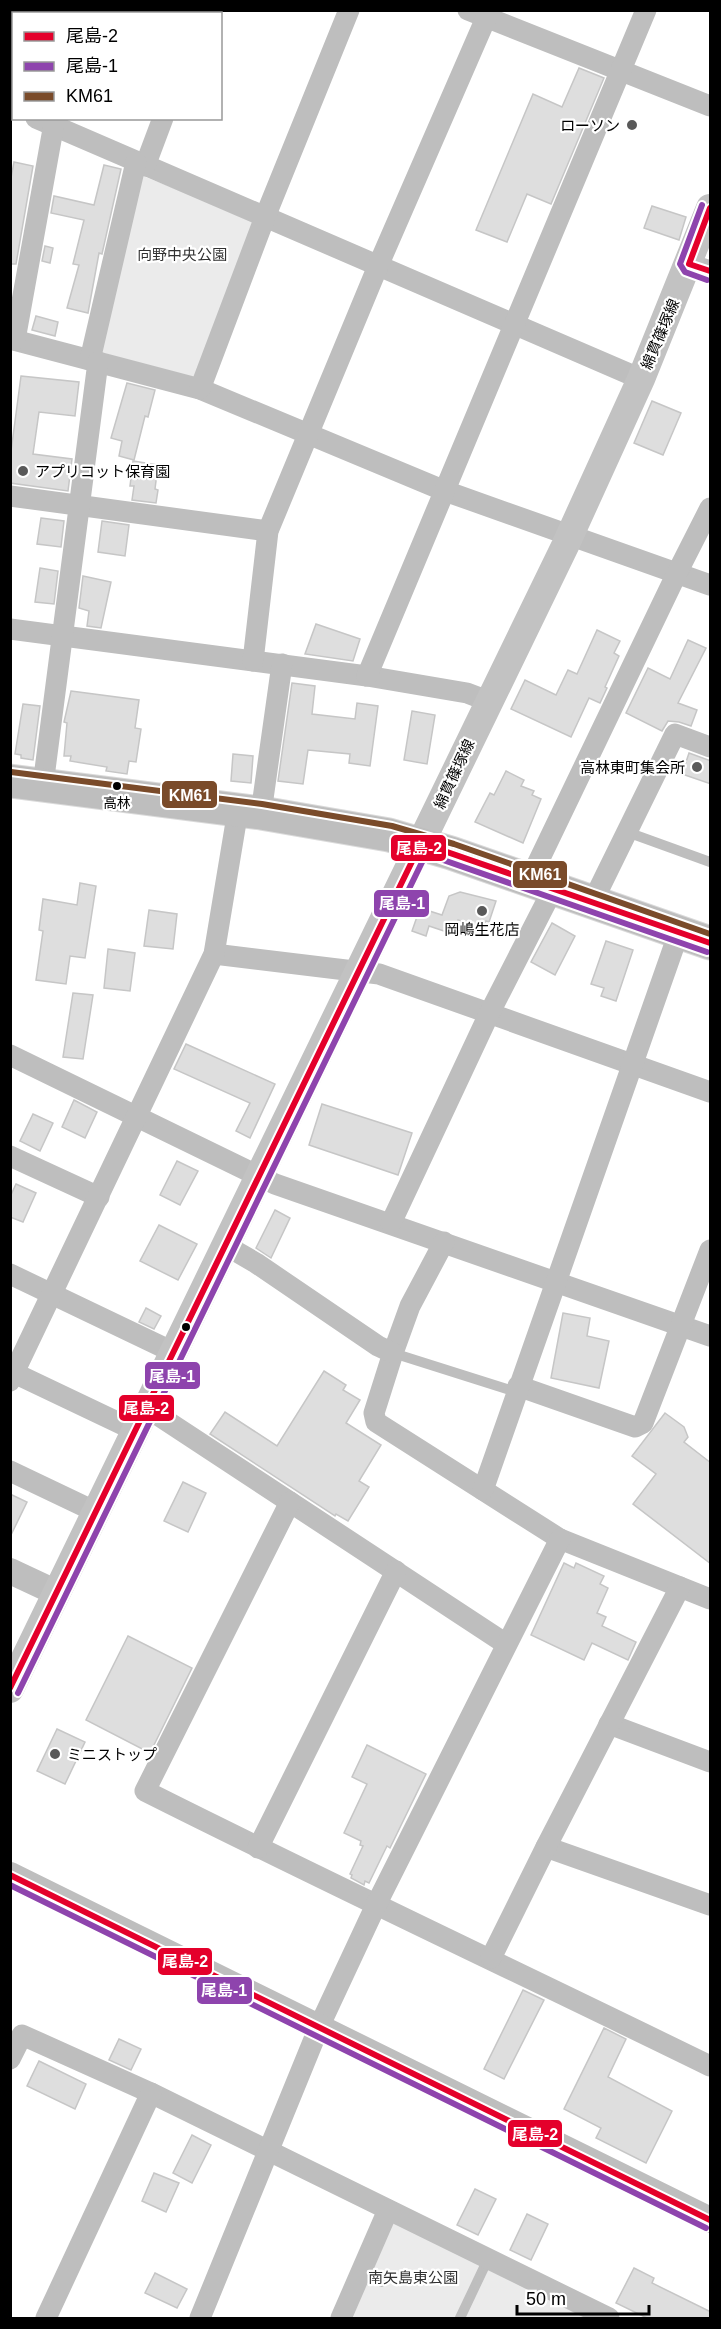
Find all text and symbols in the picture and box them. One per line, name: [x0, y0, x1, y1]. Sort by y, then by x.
legend: [12, 12, 222, 120]
text: 尾島-2: [66, 26, 118, 46]
text: 尾島-1: [66, 56, 118, 76]
text: KM61: [66, 86, 113, 106]
place label: ローソン: [560, 117, 620, 134]
marker: ローソン: [625, 118, 639, 132]
park label: 向野中央公園: [137, 246, 227, 263]
street label: 綿貫篠塚線: [638, 296, 682, 372]
place label: アプリコット保育園: [35, 463, 170, 480]
marker: アプリコット保育園: [16, 464, 30, 478]
street label: 綿貫篠塚線: [430, 736, 478, 812]
place label: 高林東町集会所: [580, 759, 685, 776]
marker: 高林東町集会所: [690, 760, 704, 774]
marker: 高林: [111, 780, 123, 792]
line badge: KM61: [161, 780, 218, 809]
text: KM61: [169, 787, 211, 804]
place label: 高林: [103, 795, 131, 811]
line badge: 尾島-2: [390, 834, 447, 862]
text: 尾島-2: [396, 840, 442, 857]
line badge: KM61: [512, 860, 568, 889]
text: KM61: [519, 866, 561, 883]
line badge: 尾島-1: [373, 889, 430, 918]
text: 尾島-1: [379, 895, 425, 912]
marker: 岡嶋生花店: [475, 904, 489, 918]
place label: 岡嶋生花店: [444, 921, 520, 938]
unlabelled marker: [180, 1321, 192, 1333]
line badge: 尾島-1: [144, 1361, 201, 1390]
text: 尾島-1: [149, 1368, 195, 1385]
line badge: 尾島-2: [118, 1394, 175, 1422]
text: 尾島-2: [123, 1400, 169, 1417]
place label: ミニストップ: [67, 1746, 157, 1763]
marker: ミニストップ: [48, 1747, 62, 1761]
line badge: 尾島-2: [157, 1947, 213, 1976]
text: 尾島-2: [162, 1953, 208, 1970]
line badge: 尾島-1: [196, 1976, 253, 2005]
text: 尾島-1: [201, 1982, 247, 1999]
line badge: 尾島-2: [507, 2119, 563, 2148]
text: 尾島-2: [512, 2126, 558, 2143]
park label: 南矢島東公園: [368, 2269, 458, 2286]
scale bar: [517, 2278, 649, 2316]
text: 50 m: [526, 2289, 566, 2309]

